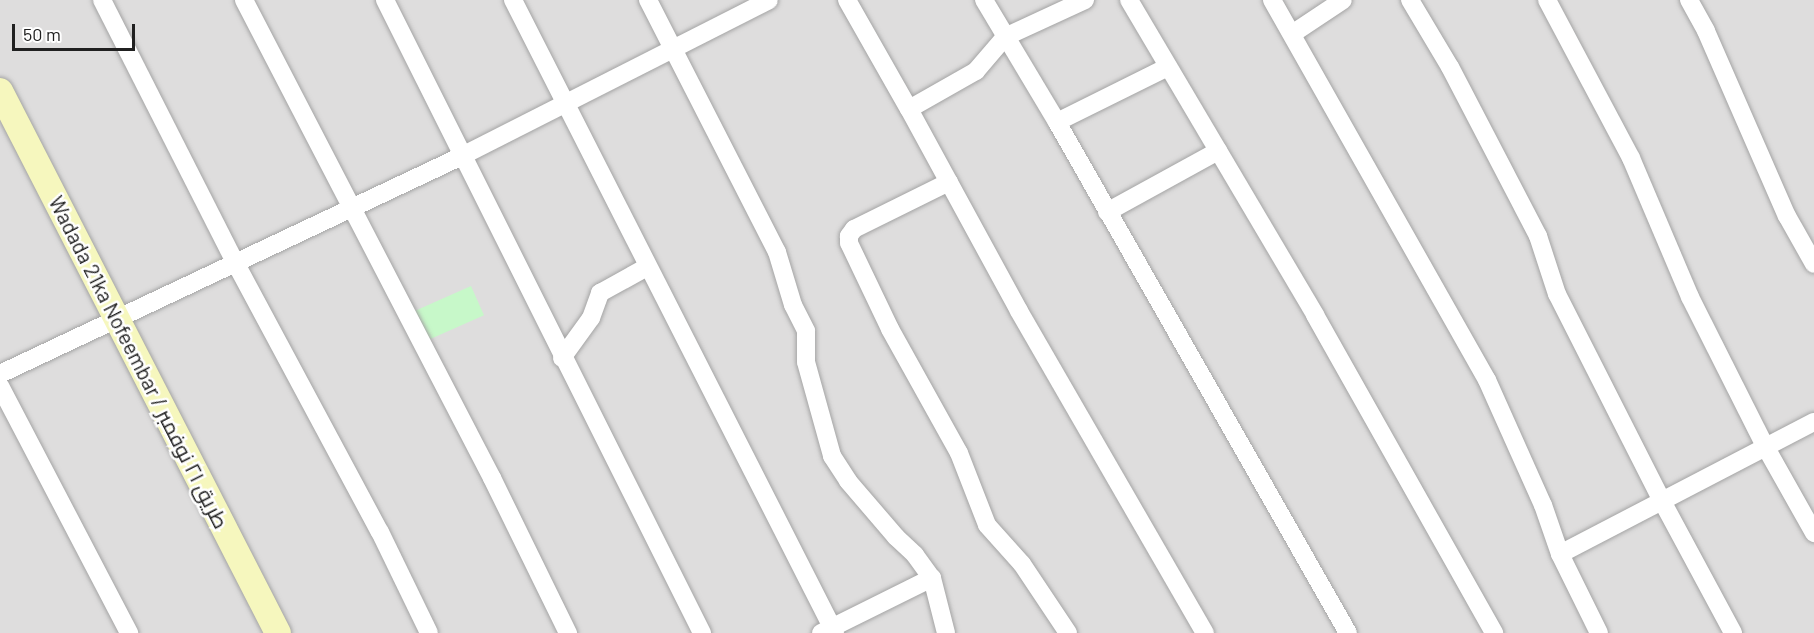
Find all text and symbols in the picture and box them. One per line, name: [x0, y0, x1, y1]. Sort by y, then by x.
scale bar: [15, 12, 138, 50]
text: 50 m: [23, 23, 61, 45]
street label: Wadada 21ka Nofeembar / طريق ٢١ نوفمبر: [44, 192, 234, 532]

